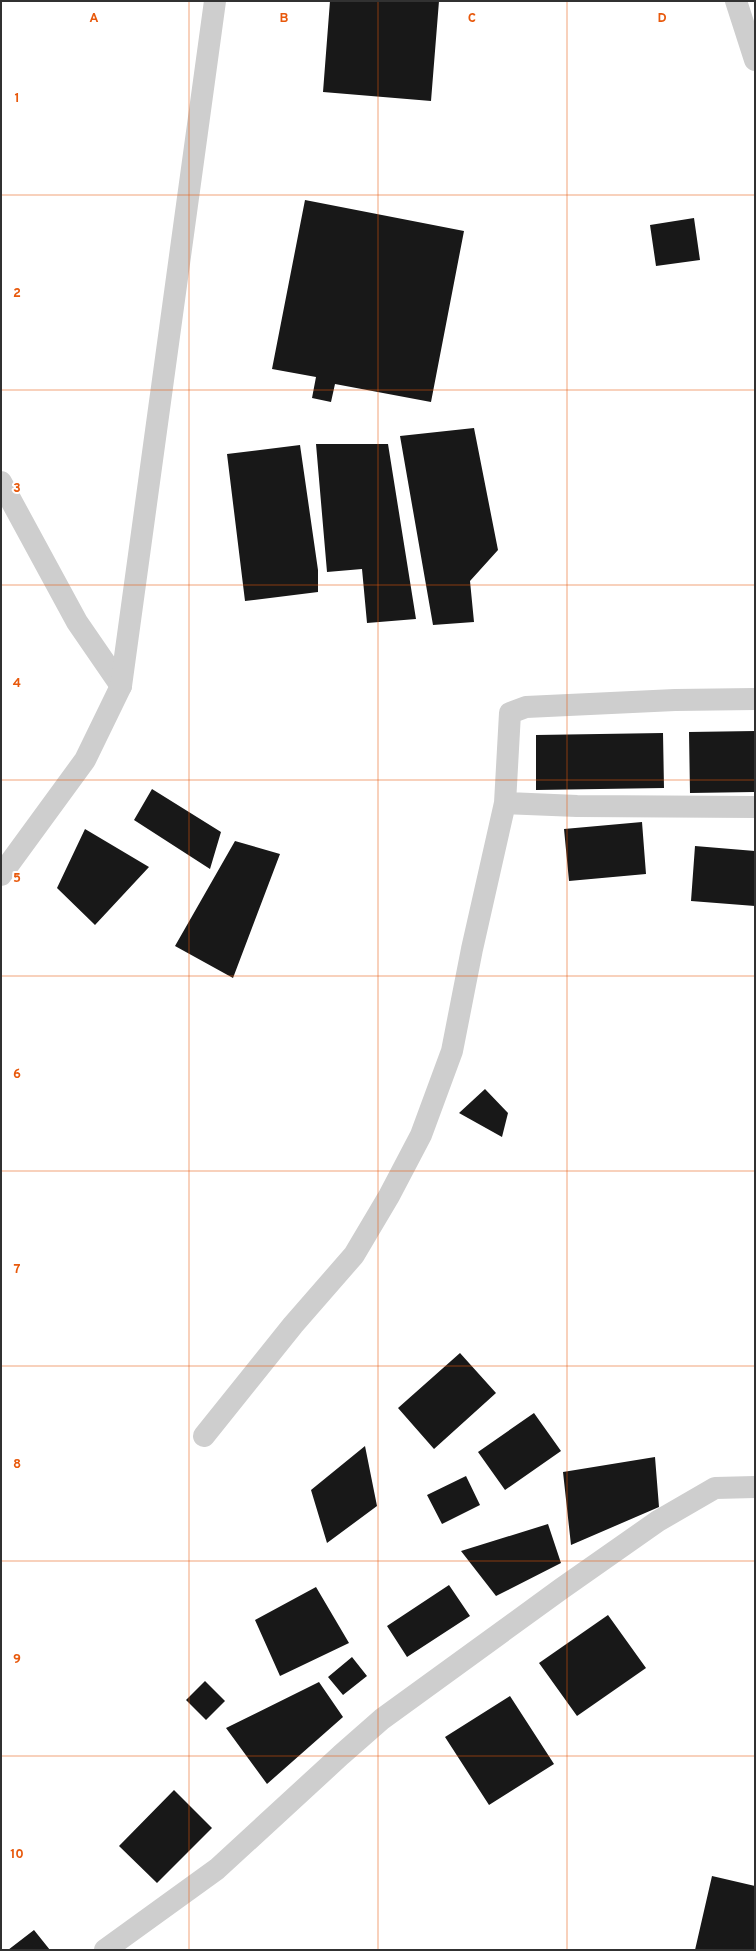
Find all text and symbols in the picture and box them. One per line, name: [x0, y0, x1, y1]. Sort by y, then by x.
text: A: [89, 11, 99, 27]
text: B: [280, 11, 289, 27]
text: C: [468, 11, 476, 27]
text: D: [657, 11, 667, 27]
text: 1: [14, 91, 20, 107]
text: 2: [13, 286, 21, 302]
text: 3: [13, 481, 21, 497]
text: 4: [13, 676, 21, 692]
text: 5: [13, 871, 21, 887]
text: 6: [13, 1067, 21, 1083]
text: 7: [14, 1262, 21, 1278]
text: 8: [13, 1457, 21, 1473]
text: 9: [13, 1652, 21, 1668]
text: 10: [10, 1847, 24, 1863]

